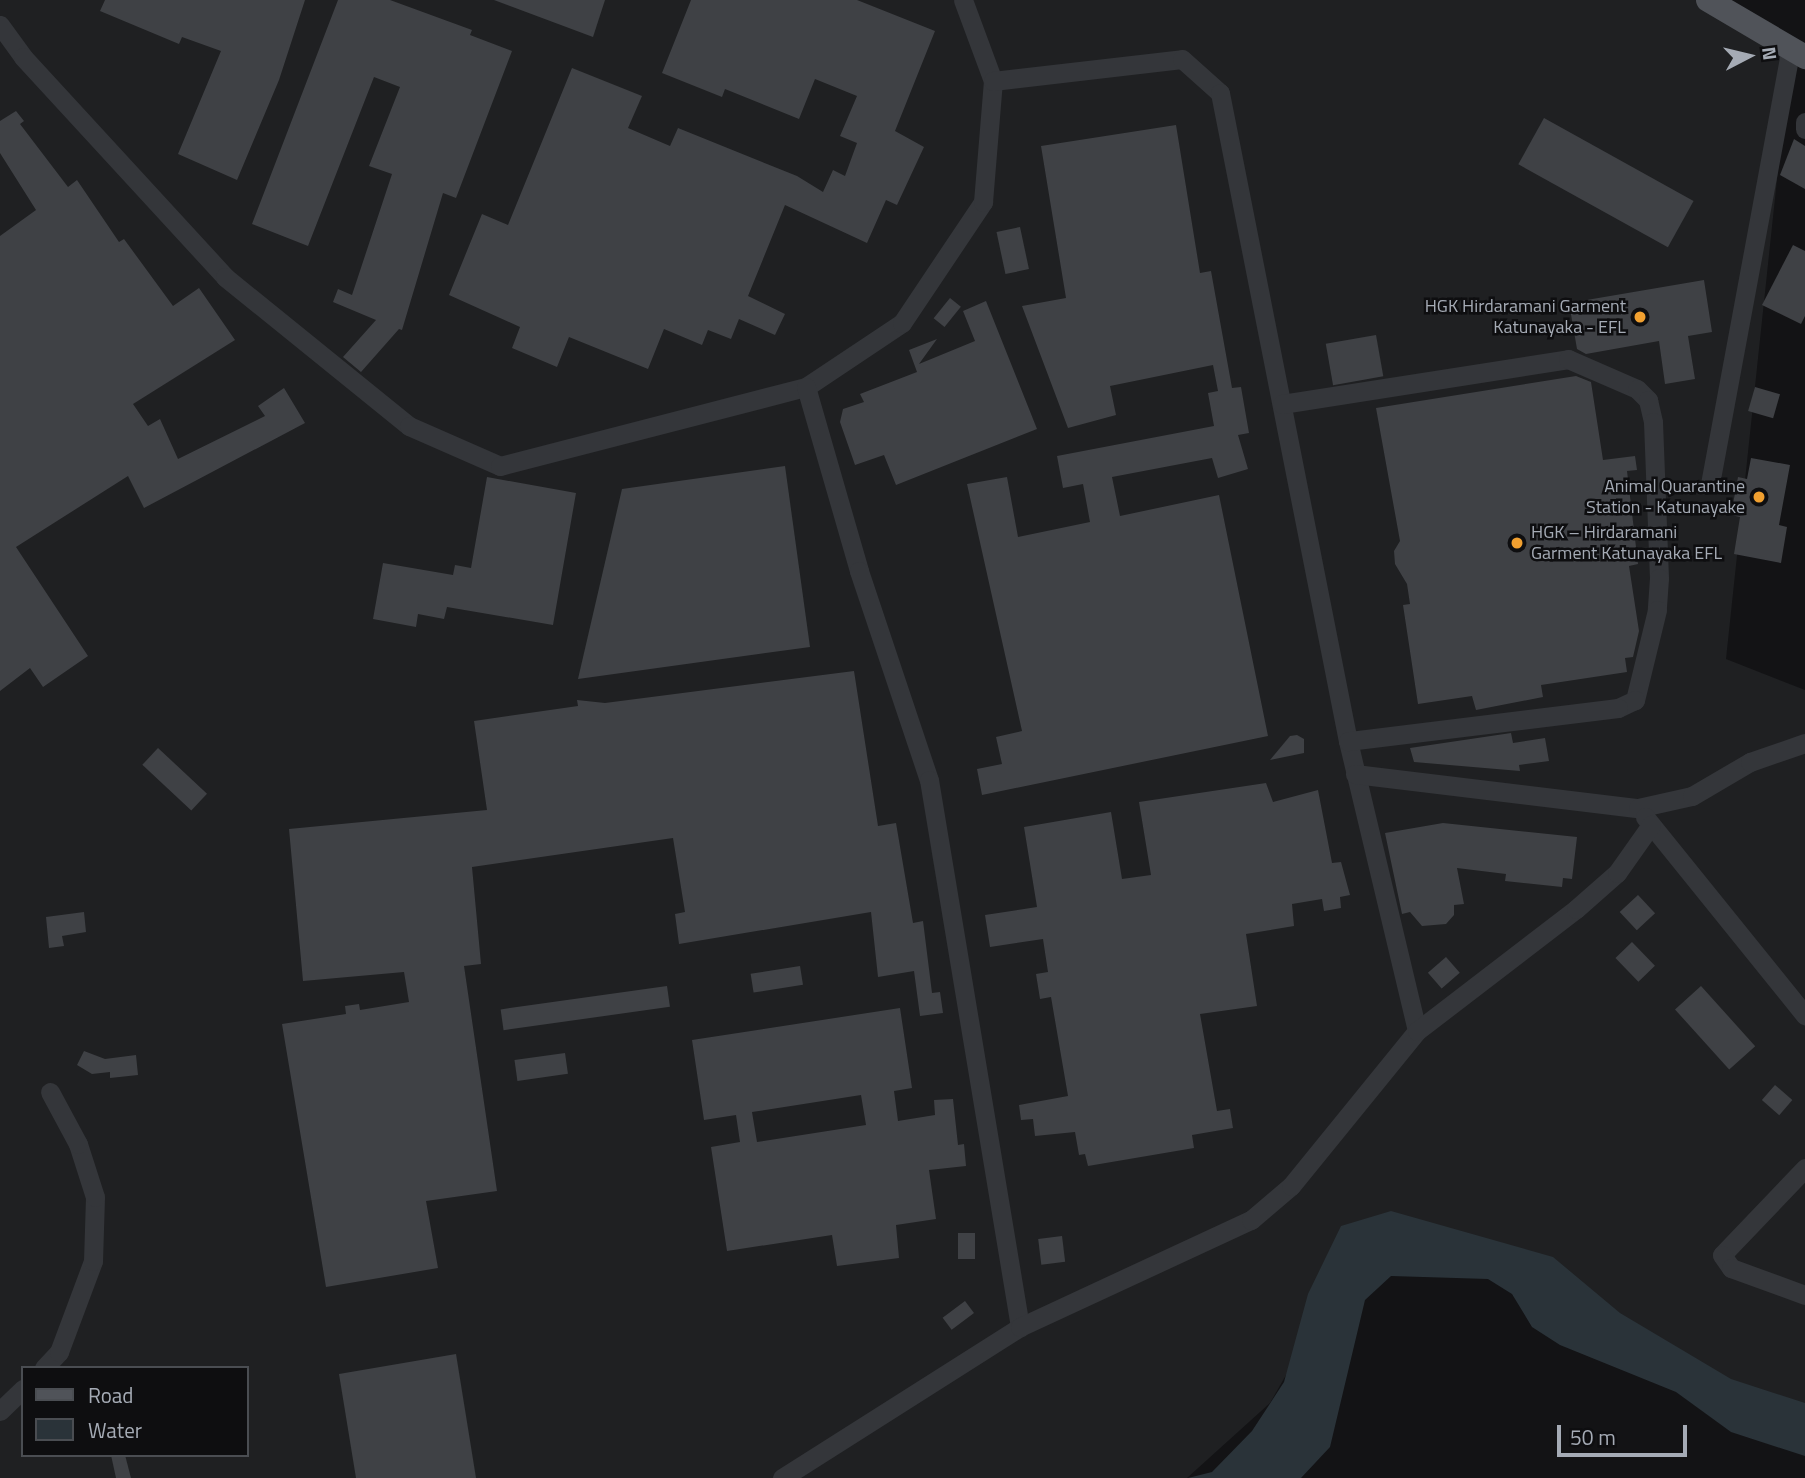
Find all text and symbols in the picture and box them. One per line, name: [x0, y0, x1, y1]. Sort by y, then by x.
north arrow: [1714, 21, 1784, 91]
text: N: [1755, 45, 1786, 62]
place label: HGK Hirdaramani Garment Katunayaka - EFL: [1425, 296, 1626, 338]
marker: HGK Hirdaramani Garment Katunayaka - EFL: [1632, 309, 1648, 325]
place label: Animal Quarantine Station - Katunayake: [1586, 476, 1745, 518]
marker: Animal Quarantine Station - Katunayake: [1751, 489, 1767, 505]
place label: HGK – Hirdaramani Garment Katunayaka EFL: [1531, 522, 1722, 564]
marker: HGK – Hirdaramani Garment Katunayaka EFL: [1509, 535, 1525, 551]
legend: [21, 1366, 248, 1457]
text: Road: [88, 1379, 133, 1411]
scale bar: [1560, 1412, 1689, 1456]
text: Water: [88, 1414, 142, 1446]
text: 50 m: [1570, 1421, 1616, 1453]

